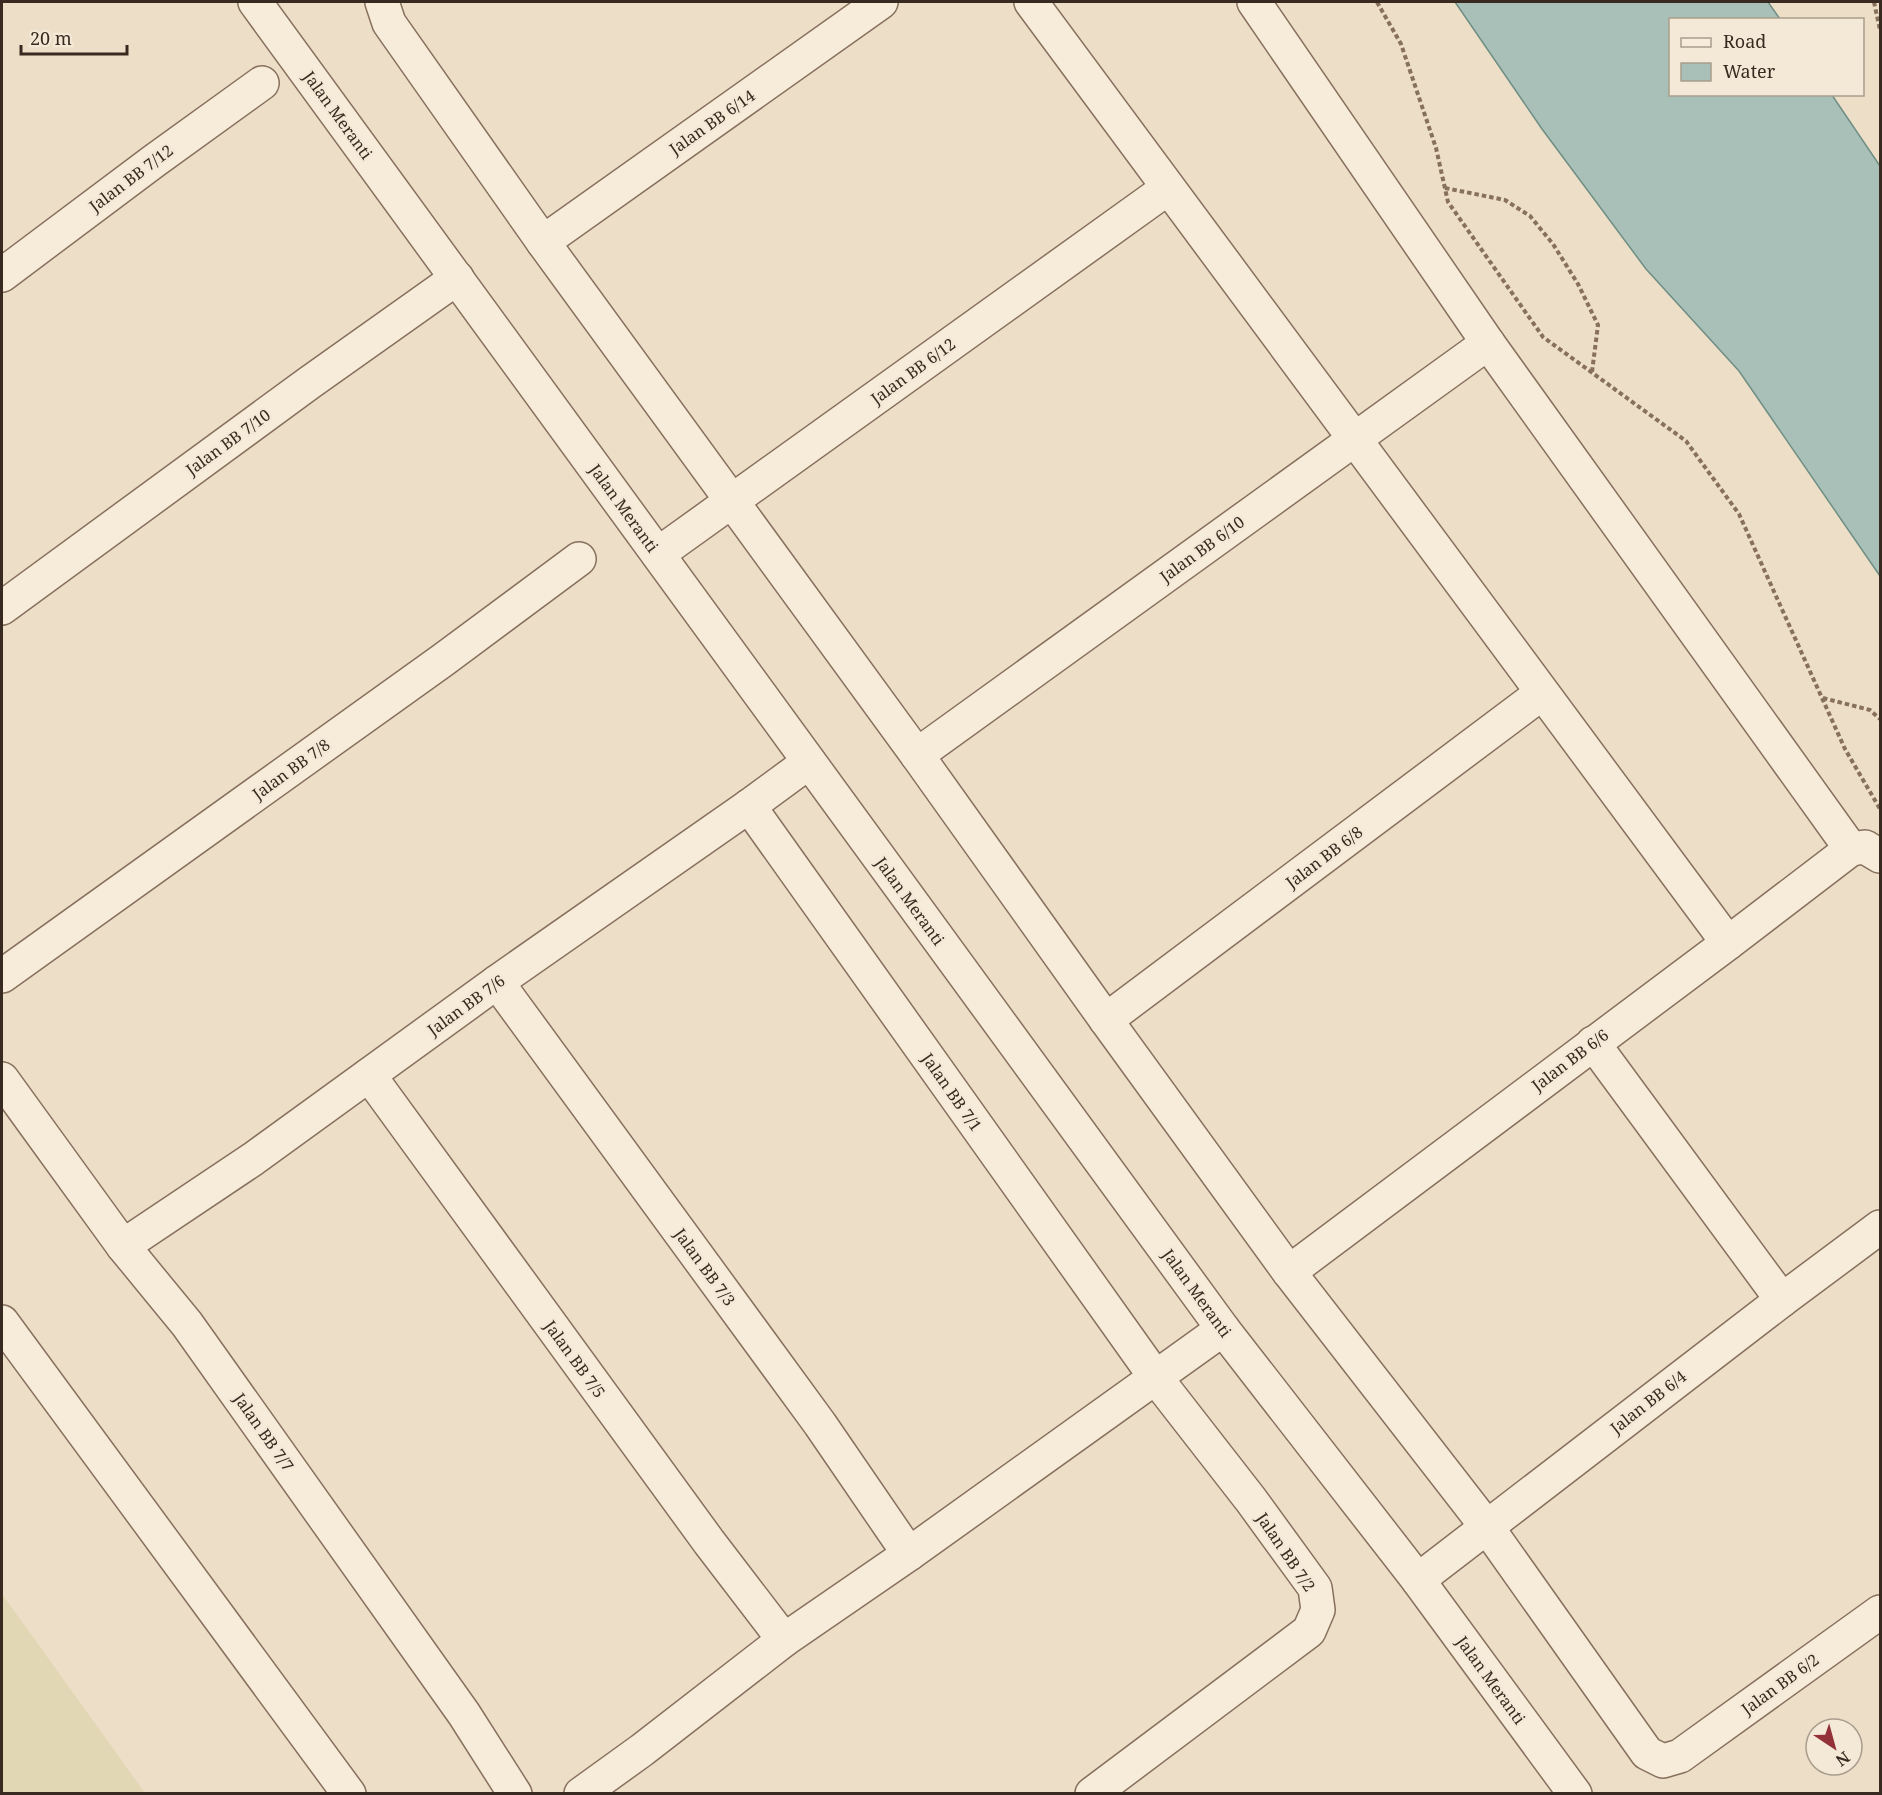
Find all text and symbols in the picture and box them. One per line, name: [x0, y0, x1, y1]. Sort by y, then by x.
scale bar: [21, 18, 128, 56]
legend: [1669, 18, 1864, 96]
text: 20 m: [30, 26, 72, 50]
text: Road: [1723, 29, 1766, 53]
text: Water: [1723, 59, 1776, 83]
street label: Jalan Meranti: [298, 66, 377, 164]
street label: Jalan BB 6/14: [664, 84, 759, 160]
street label: Jalan BB 7/12: [84, 139, 177, 217]
street label: Jalan BB 6/12: [865, 333, 960, 410]
street label: Jalan BB 7/10: [180, 404, 275, 481]
street label: Jalan Meranti: [584, 459, 663, 557]
street label: Jalan BB 6/10: [1154, 511, 1249, 588]
street label: Jalan BB 7/8: [247, 733, 334, 805]
street label: Jalan BB 6/8: [1280, 821, 1367, 894]
street label: Jalan Meranti: [870, 852, 949, 950]
street label: Jalan BB 7/6: [422, 969, 509, 1041]
street label: Jalan BB 6/6: [1526, 1024, 1613, 1097]
street label: Jalan BB 7/1: [916, 1048, 987, 1135]
street label: Jalan BB 7/3: [669, 1223, 741, 1310]
street label: Jalan Meranti: [1157, 1244, 1236, 1342]
street label: Jalan BB 7/5: [539, 1315, 611, 1402]
street label: Jalan BB 6/4: [1605, 1365, 1691, 1439]
street label: Jalan BB 7/7: [228, 1388, 299, 1476]
street label: Jalan BB 7/2: [1251, 1507, 1320, 1596]
street label: Jalan Meranti: [1451, 1631, 1530, 1729]
street label: Jalan BB 6/2: [1736, 1648, 1823, 1720]
north arrow: [1804, 1717, 1864, 1777]
text: N: [1831, 1747, 1854, 1772]

